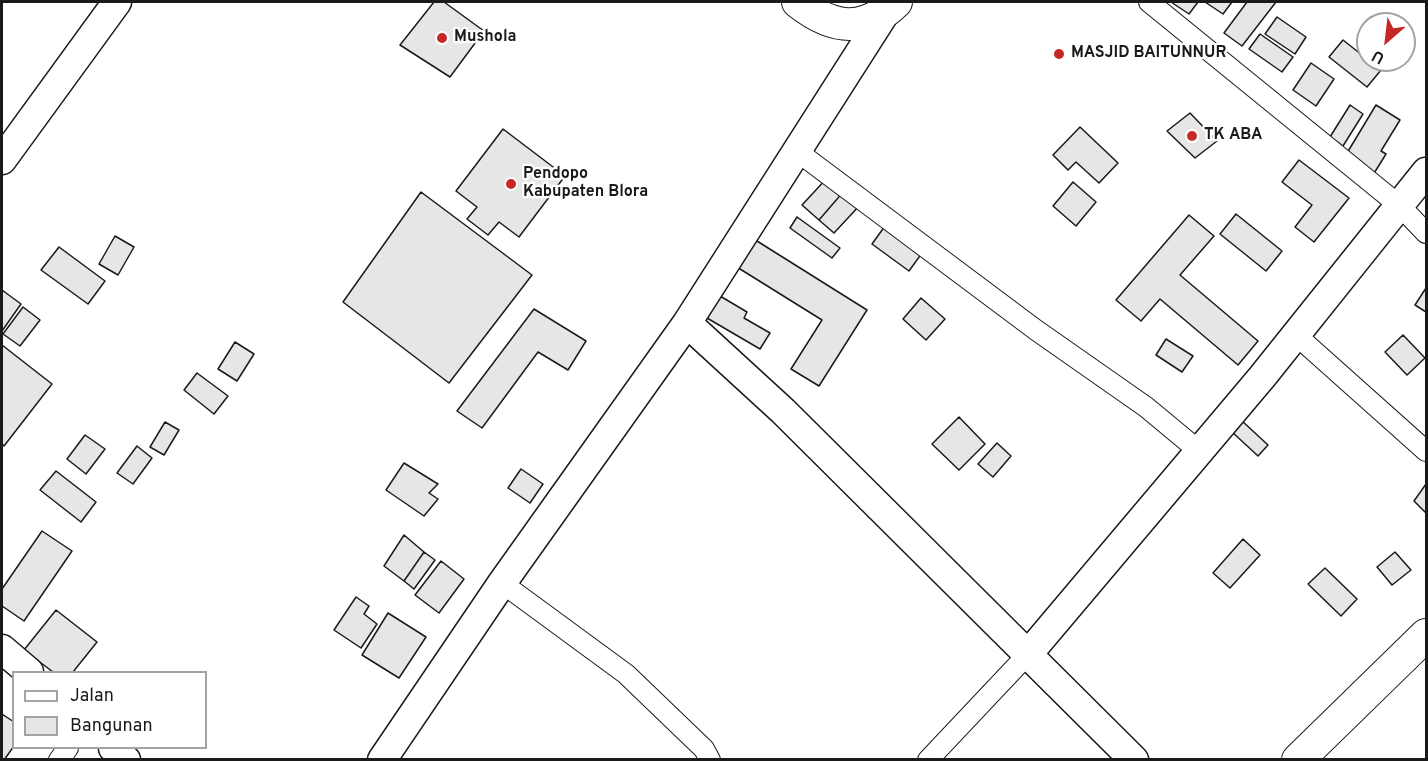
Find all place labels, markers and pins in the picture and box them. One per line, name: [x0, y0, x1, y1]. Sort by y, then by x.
place label: Mushola: [454, 28, 516, 48]
marker: Mushola: [435, 31, 449, 45]
place label: MASJID BAITUNNUR: [1071, 44, 1227, 64]
marker: MASJID BAITUNNUR: [1052, 47, 1066, 61]
place label: TK ABA: [1204, 126, 1262, 146]
marker: TK ABA: [1185, 129, 1199, 143]
place label: Pendopo Kabupaten Blora: [523, 165, 648, 203]
marker: Pendopo Kabupaten Blora: [504, 177, 518, 191]

